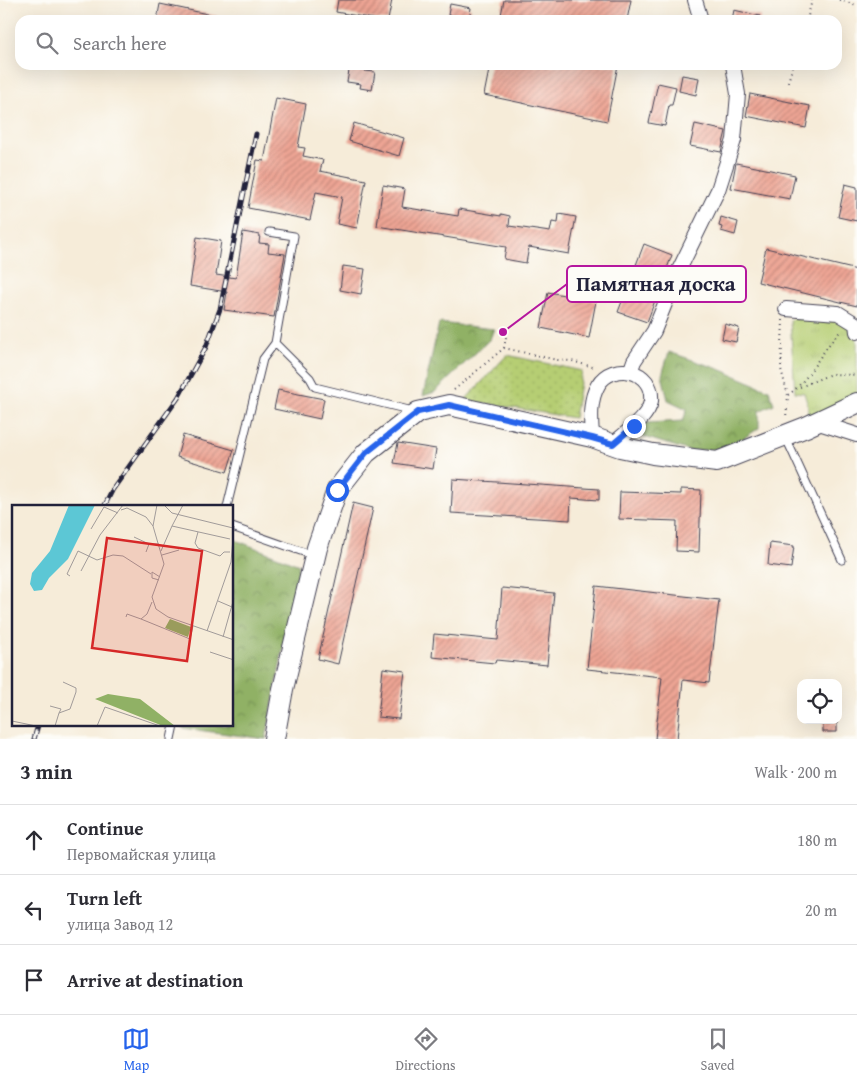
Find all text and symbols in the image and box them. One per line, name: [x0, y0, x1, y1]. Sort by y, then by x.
search box: [15, 15, 842, 70]
icon: search: [33, 29, 61, 57]
text: Search here: [73, 29, 167, 57]
callout: Памятная доска: [567, 266, 746, 302]
text: Памятная доска: [576, 268, 736, 299]
route end: [623, 415, 646, 438]
route start: [326, 479, 349, 502]
inset map: [12, 505, 234, 726]
map controls: [797, 679, 842, 724]
button: locate: [797, 679, 842, 724]
text: 3 min: [20, 756, 72, 787]
text: Walk · 200 m: [754, 760, 837, 784]
text: Continue: [67, 814, 144, 842]
icon: ahead: [20, 826, 48, 854]
text: 180 m: [797, 828, 837, 852]
text: Первомайская улица: [67, 842, 216, 866]
text: Turn left: [67, 884, 142, 912]
icon: left: [20, 896, 48, 924]
text: 20 m: [805, 898, 837, 922]
text: улица Завод 12: [67, 912, 173, 936]
icon: arrive: [20, 966, 48, 994]
text: Arrive at destination: [67, 966, 243, 994]
tab: Map: [122, 1025, 150, 1075]
tab: Directions: [395, 1025, 456, 1075]
tab: Saved: [701, 1025, 735, 1075]

